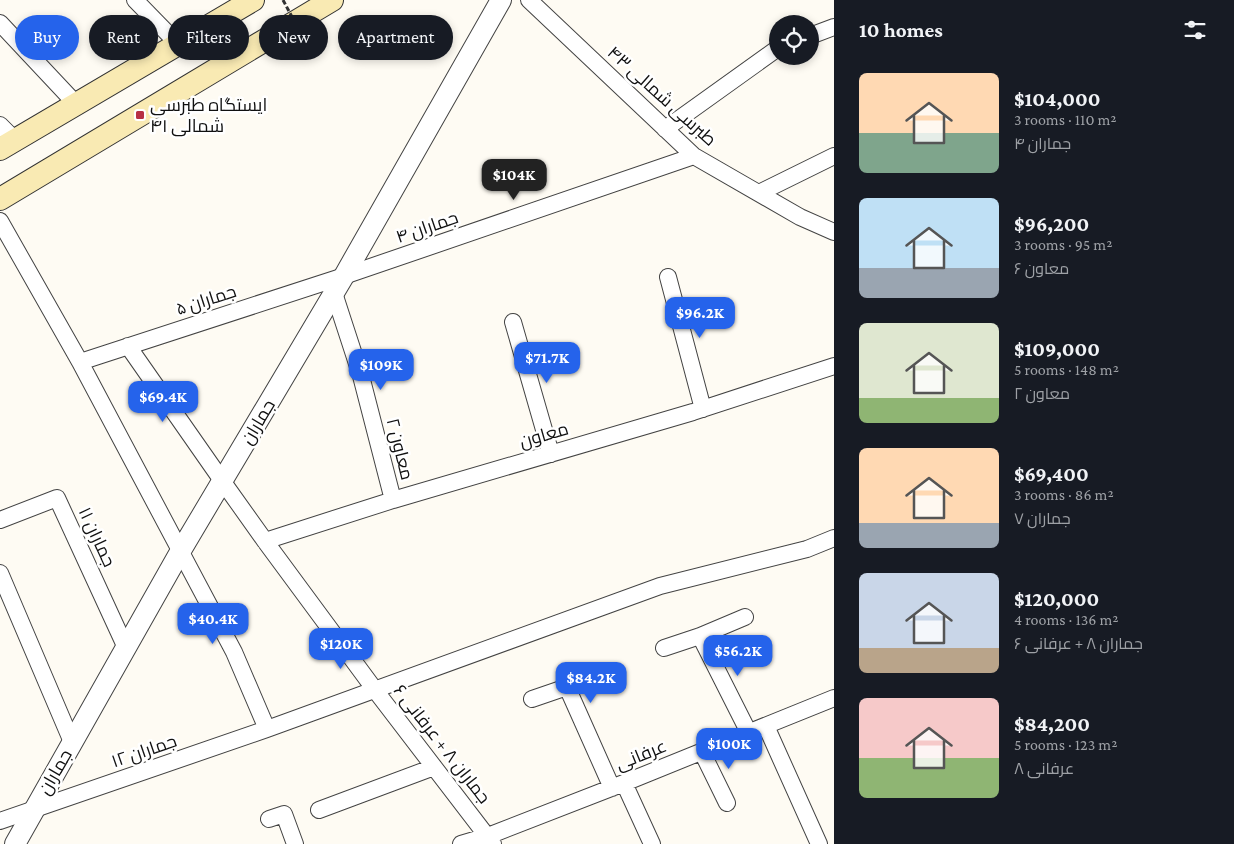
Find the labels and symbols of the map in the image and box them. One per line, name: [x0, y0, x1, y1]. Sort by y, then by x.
street label: طبرسی شمالی ۴۳: [603, 42, 720, 151]
place label: ایستگاه طبرسی شمالی ۴۱: [150, 95, 267, 137]
marker: ایستگاه طبرسی شمالی ۴۱: [134, 109, 146, 121]
pin: $104K: [479, 158, 549, 201]
street label: جماران ۴: [393, 207, 461, 248]
street label: جماران ۵: [173, 281, 239, 320]
pin: $96.2K: [659, 296, 741, 339]
pin: $71.7K: [506, 342, 588, 384]
pin: $109K: [346, 348, 416, 391]
pin: $69.4K: [122, 380, 204, 423]
street label: جماران: [237, 396, 280, 449]
street label: معاون ۲: [382, 416, 417, 482]
street label: معاون: [517, 418, 571, 452]
street label: جماران ۱۱: [74, 504, 119, 570]
pin: $40.4K: [172, 602, 254, 645]
pin: $120K: [306, 628, 376, 670]
pin: $56.2K: [697, 634, 779, 677]
pin: $84.2K: [550, 662, 632, 704]
street label: جماران ۸ + عرفانی ۶: [389, 681, 494, 808]
pin: $100K: [694, 728, 764, 770]
street label: جماران ۱۲: [109, 731, 179, 772]
street label: عرفانی: [613, 736, 670, 775]
street label: جماران: [34, 746, 77, 799]

